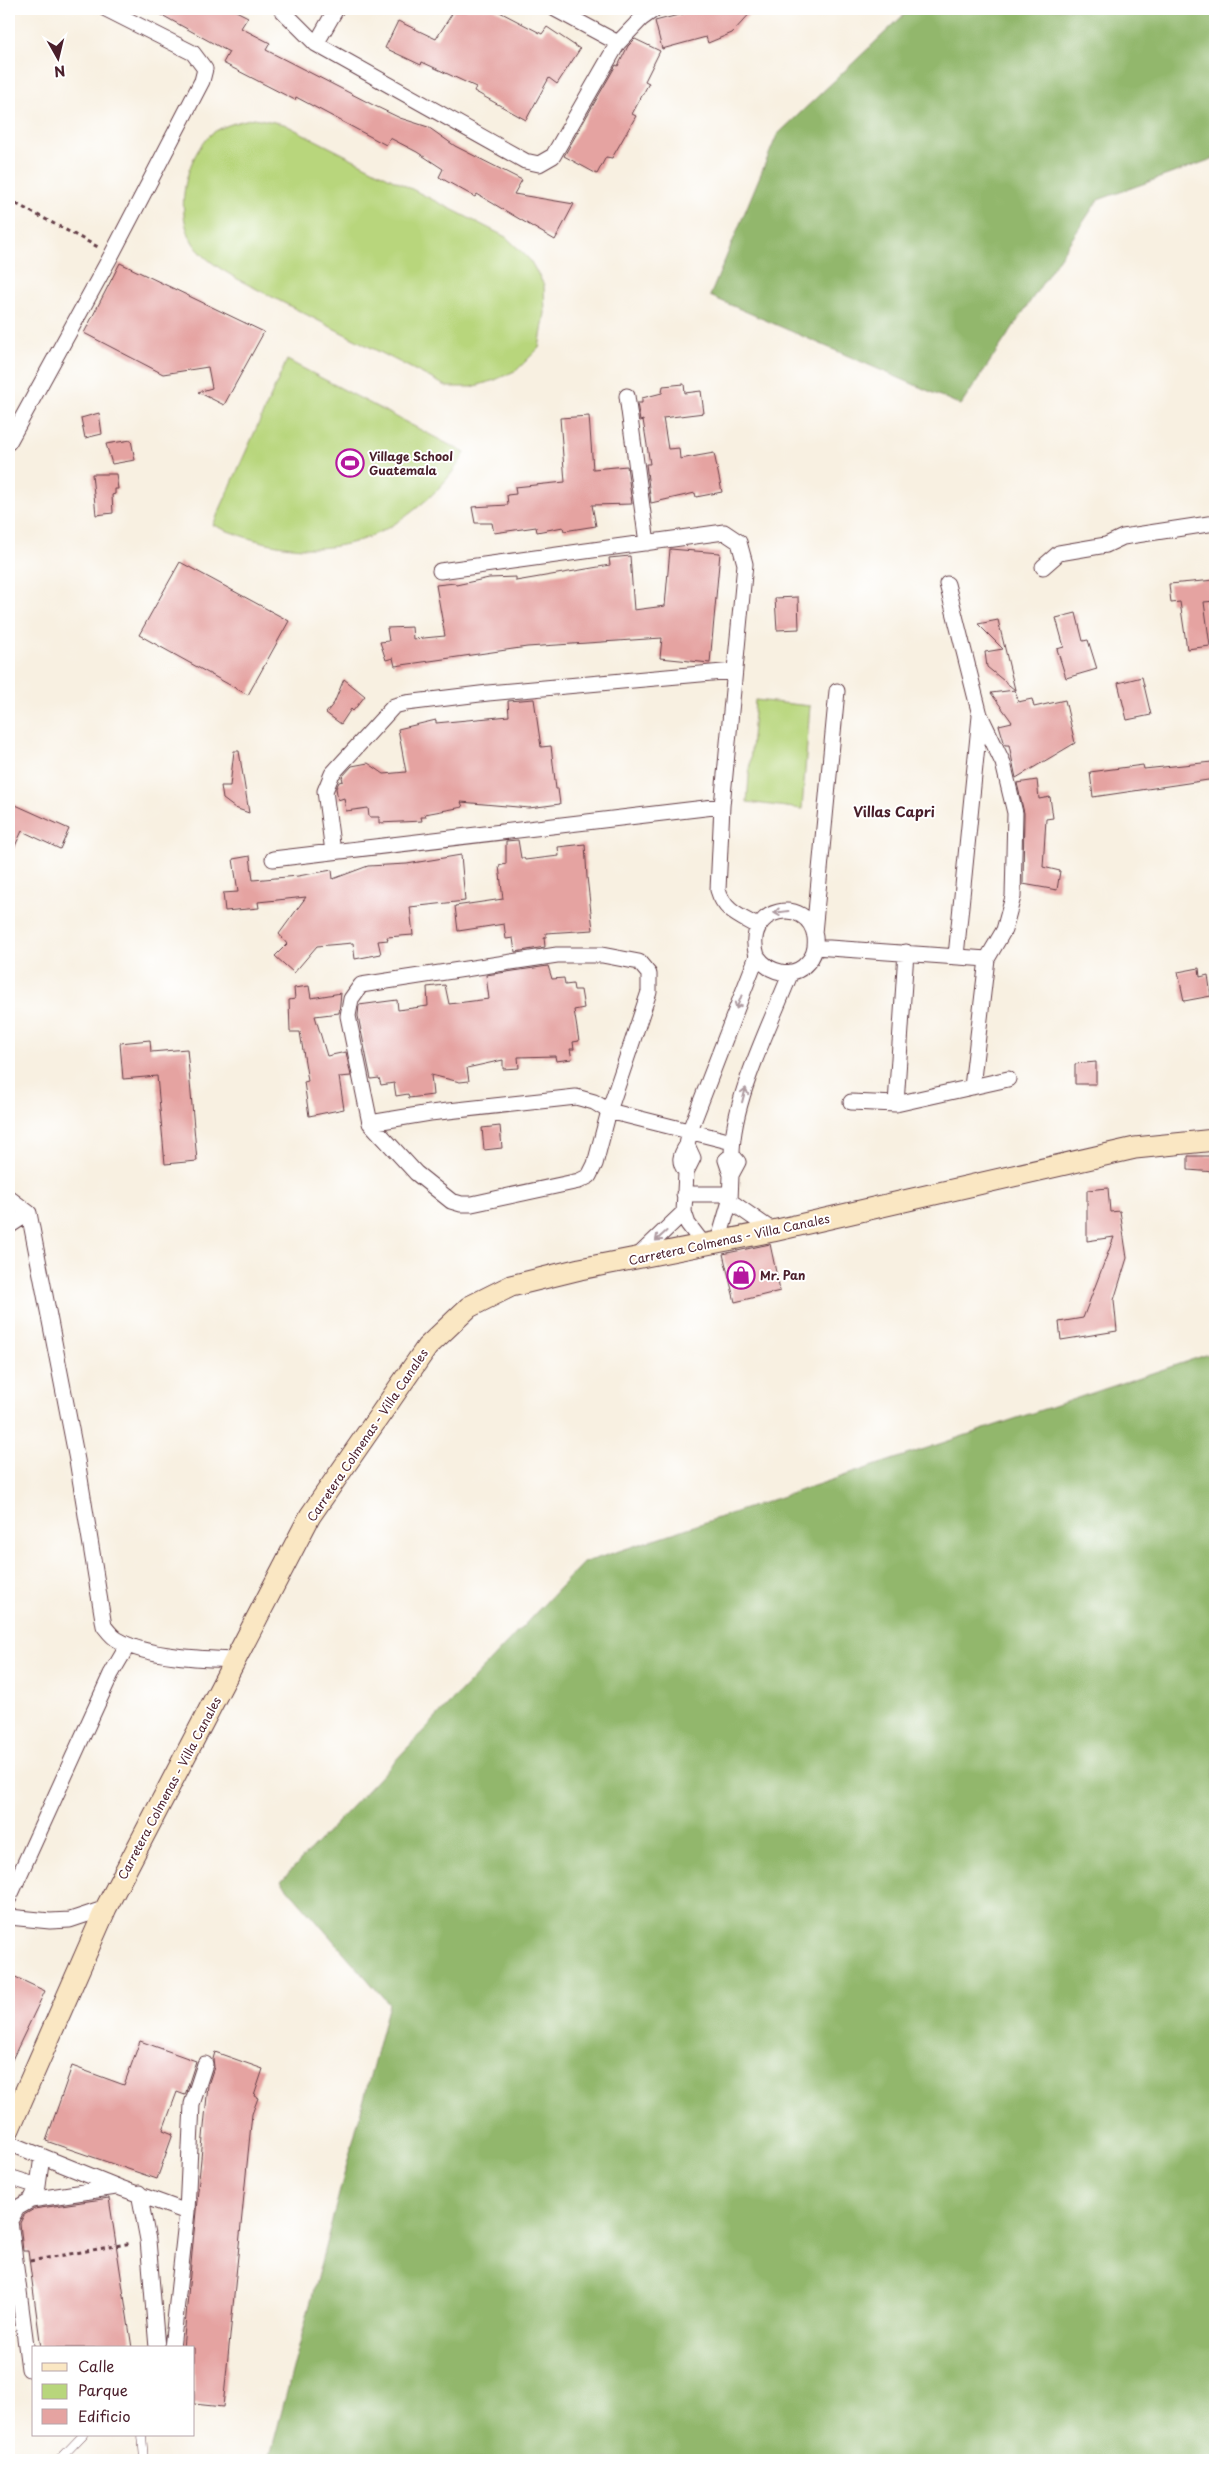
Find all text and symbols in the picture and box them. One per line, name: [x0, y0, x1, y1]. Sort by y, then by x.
north arrow: [32, 32, 82, 82]
text: N: [53, 60, 67, 83]
place label: Village School Guatemala: [369, 447, 453, 479]
sports icon: Village School Guatemala: [335, 448, 365, 478]
district label: Villas Capri: [853, 801, 935, 822]
one-way arrow: [773, 908, 789, 918]
one-way arrow: [734, 993, 743, 1009]
one-way arrow: [739, 1087, 749, 1103]
street label: Carretera Colmenas - Villa Canales: [627, 1209, 832, 1269]
one-way arrow: [654, 1230, 667, 1242]
shop icon: Mr. Pan: [726, 1260, 756, 1290]
place label: Mr. Pan: [760, 1266, 806, 1284]
street label: Carretera Colmenas - Villa Canales: [302, 1345, 432, 1525]
street label: Carretera Colmenas - Villa Canales: [113, 1693, 225, 1883]
legend: [32, 2346, 195, 2436]
text: Calle: [78, 2354, 115, 2377]
text: Parque: [78, 2378, 128, 2401]
text: Edificio: [78, 2404, 131, 2427]

